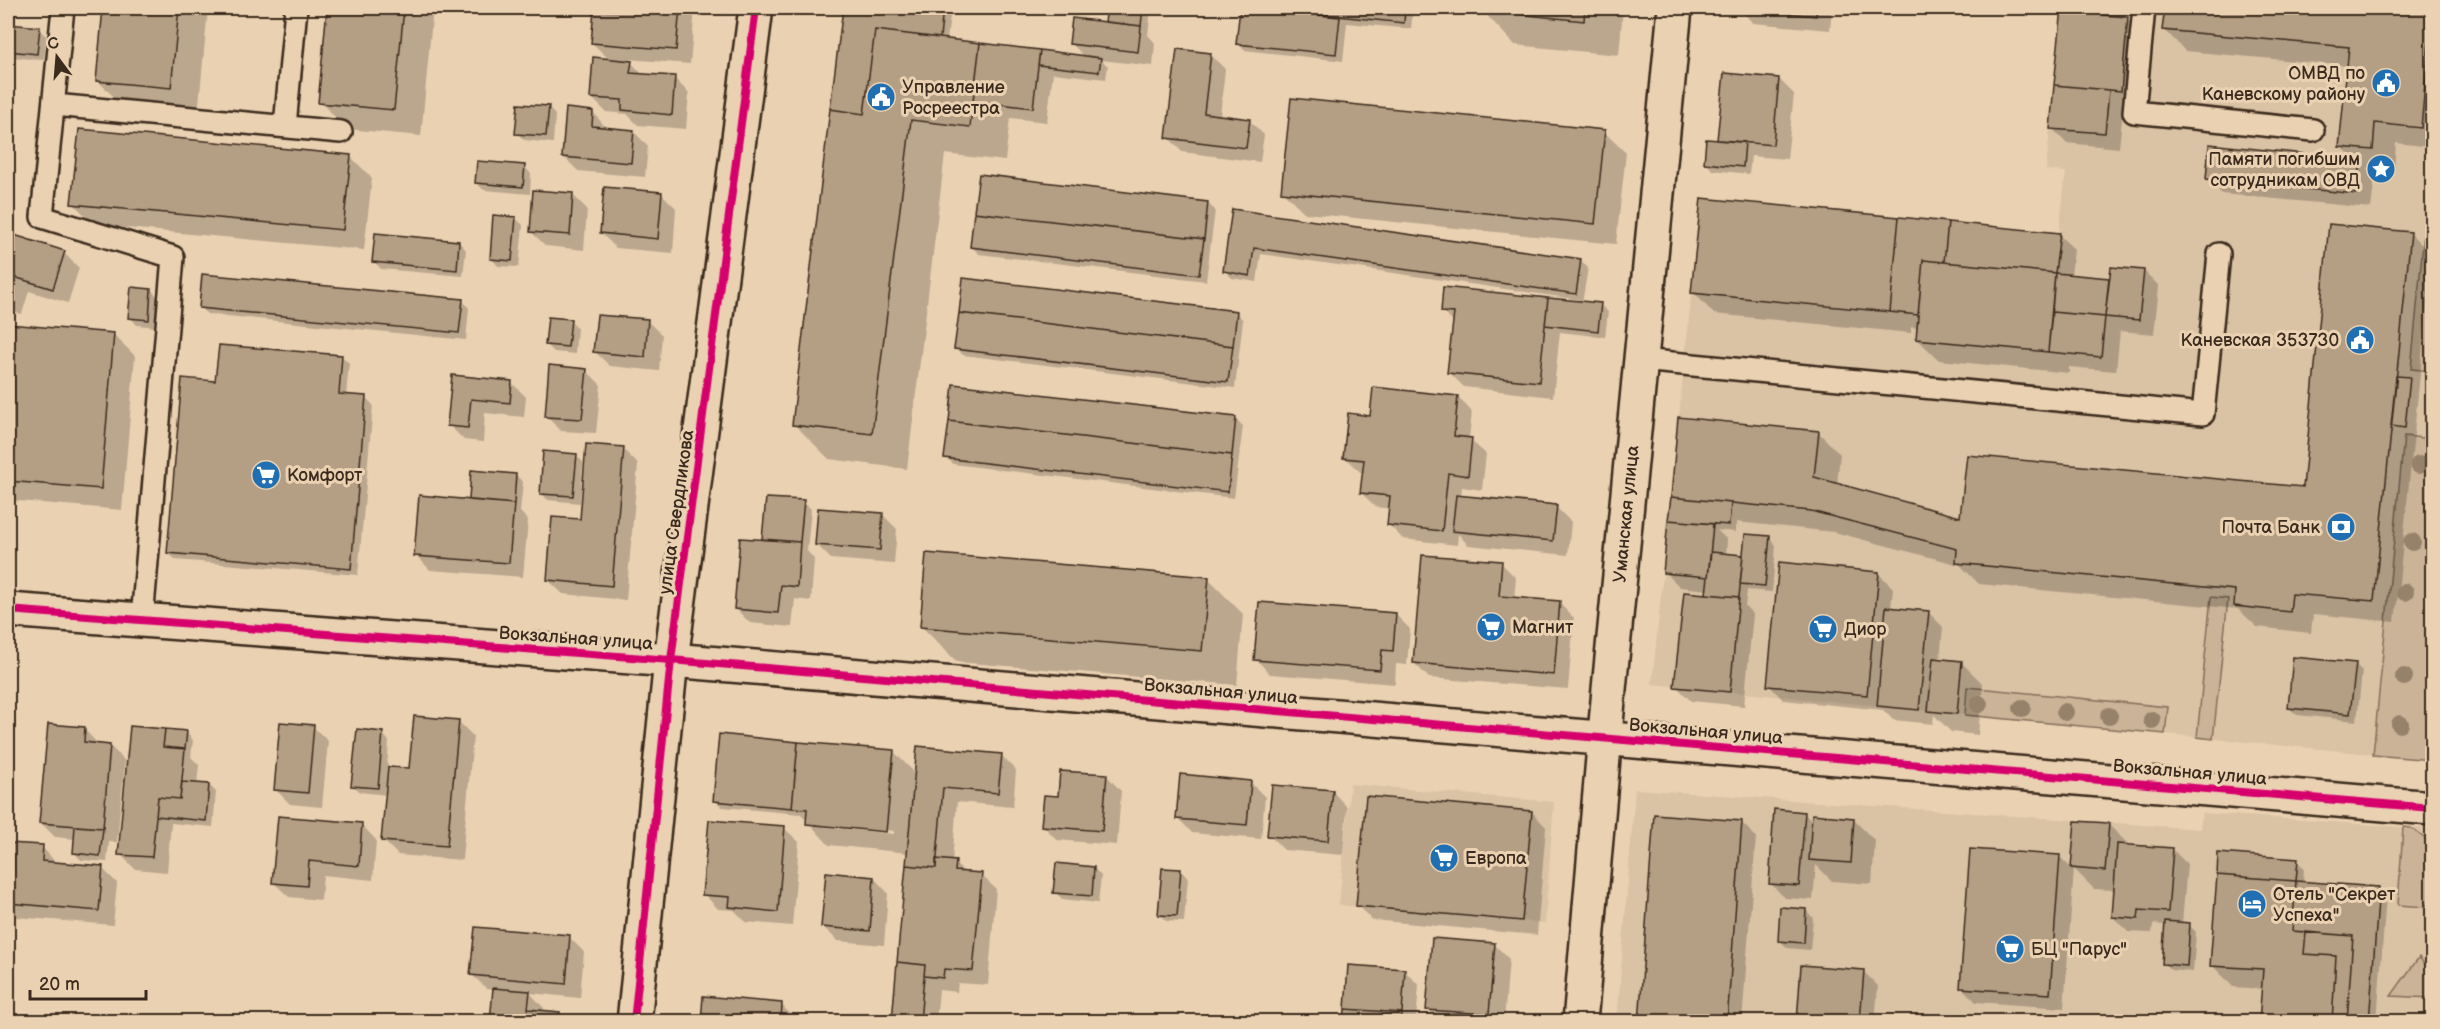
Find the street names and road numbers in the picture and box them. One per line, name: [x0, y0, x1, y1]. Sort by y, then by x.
street label: улица Свердликова: [655, 428, 698, 596]
street label: Уманская улица: [1609, 444, 1644, 584]
street label: Вокзальная улица: [498, 623, 654, 654]
street label: Вокзальная улица: [1143, 674, 1299, 709]
street label: Вокзальная улица: [1628, 714, 1784, 749]
street label: Вокзальная улица: [2112, 755, 2268, 790]

